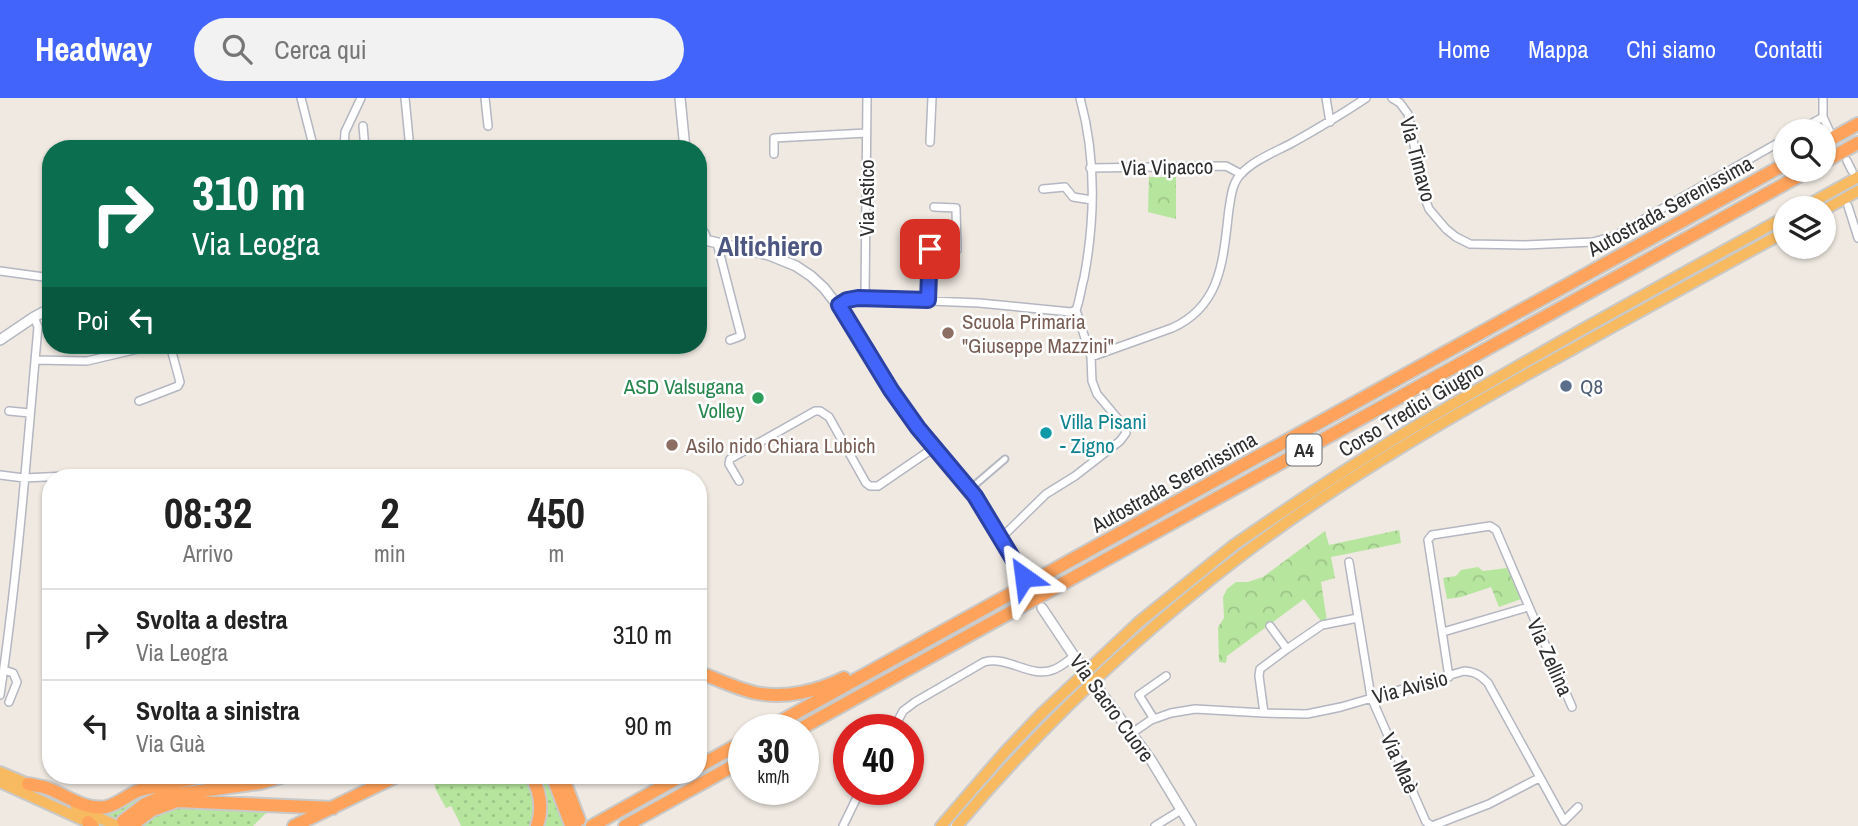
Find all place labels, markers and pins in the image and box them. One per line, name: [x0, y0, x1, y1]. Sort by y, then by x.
pin: [900, 219, 960, 279]
place label: Scuola Primaria "Giuseppe Mazzini": [962, 307, 1114, 360]
marker: Scuola Primaria "Giuseppe Mazzini": [940, 325, 956, 341]
place label: ASD Valsugana Volley: [623, 372, 744, 425]
place label: Q8: [1580, 372, 1603, 401]
marker: Q8: [1558, 378, 1574, 394]
marker: ASD Valsugana Volley: [750, 390, 766, 406]
place label: Villa Pisani - Zigno: [1060, 407, 1147, 460]
marker: Villa Pisani - Zigno: [1038, 425, 1054, 441]
place label: Asilo nido Chiara Lubich: [685, 431, 876, 460]
marker: Asilo nido Chiara Lubich: [664, 437, 680, 453]

